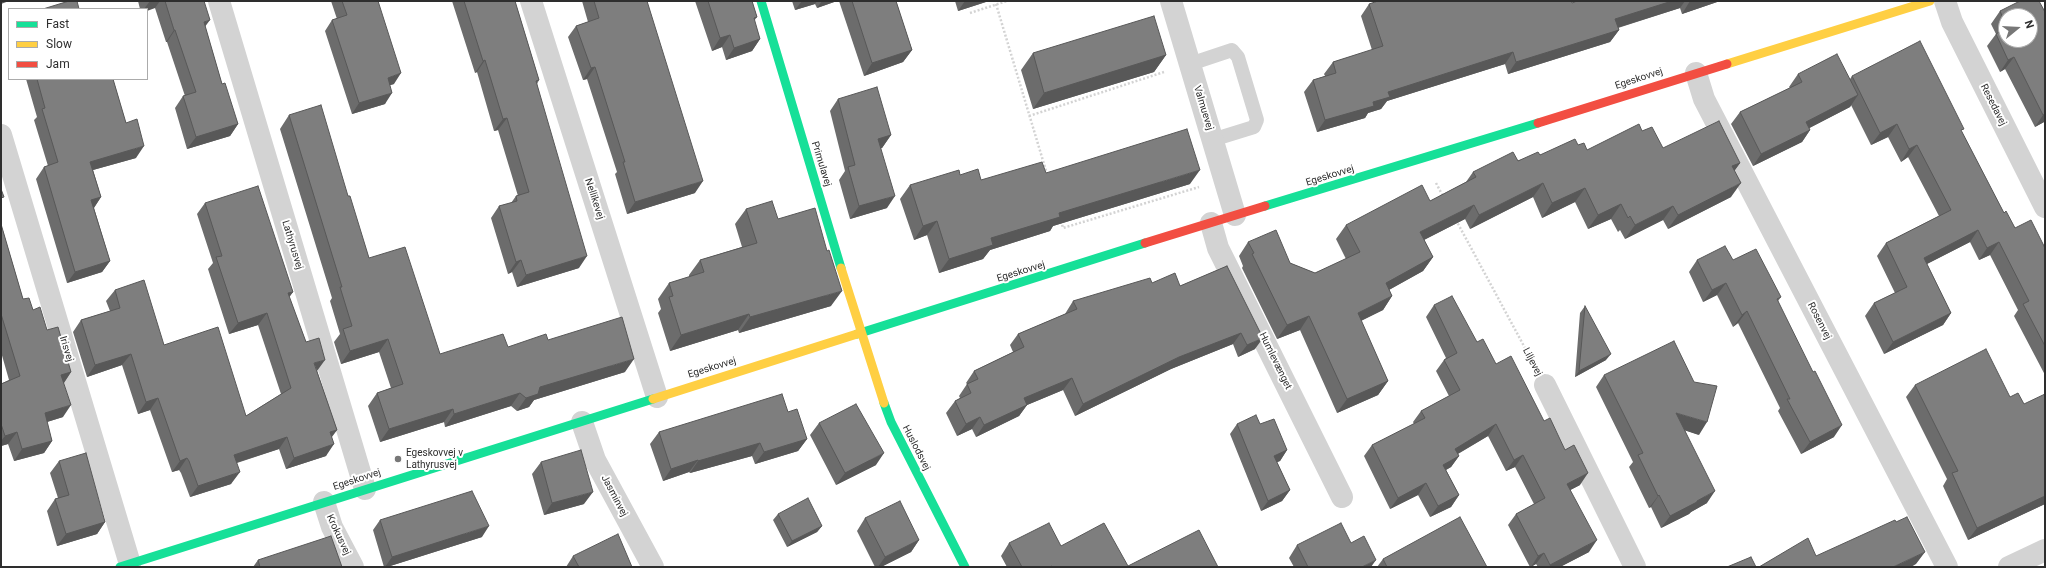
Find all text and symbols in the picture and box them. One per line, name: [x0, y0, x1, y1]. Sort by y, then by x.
legend: [8, 8, 148, 80]
north arrow: [1998, 8, 2038, 48]
text: Fast: [46, 17, 69, 31]
text: N: [2022, 19, 2036, 30]
text: Slow: [46, 37, 72, 51]
text: Jam: [46, 57, 70, 71]
street label: Egeskovvej: [1614, 66, 1664, 92]
street label: Resedavej: [1977, 82, 2009, 128]
street label: Valmuevej: [1191, 84, 1215, 132]
street label: Primulavej: [808, 140, 834, 188]
street label: Egeskovvej: [1304, 163, 1356, 189]
street label: Nellikevej: [582, 177, 606, 221]
street label: Lathyrusvej: [279, 219, 305, 271]
street label: Egeskovvej: [995, 259, 1047, 285]
street label: Rosenvej: [1804, 300, 1834, 342]
street label: Humlevænget: [1256, 330, 1294, 392]
street label: Irisvej: [56, 335, 76, 363]
street label: Liljevej: [1520, 346, 1544, 378]
street label: Egeskovvej: [686, 355, 738, 381]
street label: Huslodsvej: [899, 423, 933, 473]
place label: Egeskovvej v Lathyrusvej: [406, 447, 463, 470]
marker: Egeskovvej v Lathyrusvej: [393, 454, 403, 464]
street label: Egeskovvej: [332, 467, 382, 493]
street label: Jasminvej: [598, 473, 630, 519]
street label: Krokusvej: [323, 513, 353, 557]

